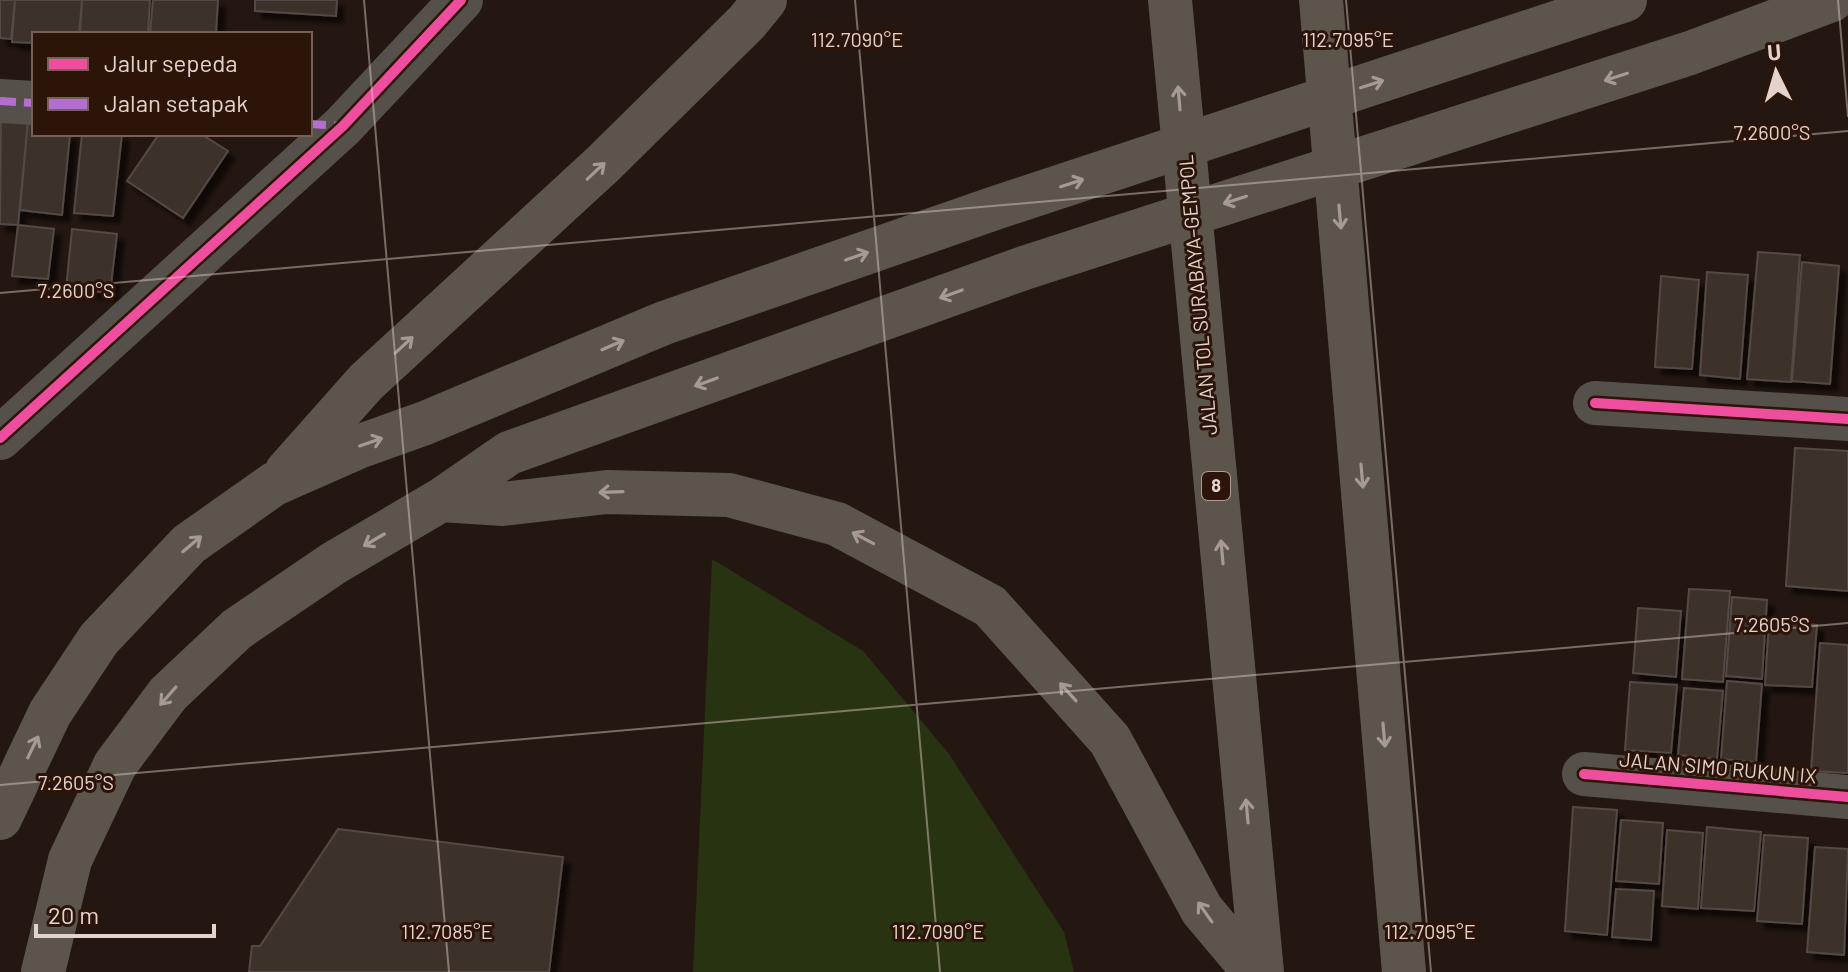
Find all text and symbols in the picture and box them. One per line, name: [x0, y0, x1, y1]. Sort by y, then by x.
text: 112.7090°E: [811, 27, 903, 51]
text: 112.7095°E: [1302, 27, 1394, 51]
legend: [32, 32, 312, 136]
north arrow: [1736, 32, 1816, 112]
text: U: [1766, 38, 1782, 65]
text: Jalur sepeda: [104, 48, 238, 77]
one-way arrow: [1604, 71, 1629, 86]
one-way arrow: [1359, 75, 1384, 90]
one-way arrow: [1172, 85, 1187, 112]
text: Jalan setapak: [104, 88, 248, 117]
text: 7.2600°S: [1733, 120, 1811, 144]
street label: JALAN TOL SURABAYA–GEMPOL: [1173, 154, 1221, 436]
one-way arrow: [586, 161, 606, 180]
one-way arrow: [1059, 175, 1084, 189]
one-way arrow: [1223, 193, 1249, 208]
one-way arrow: [1333, 203, 1348, 230]
one-way arrow: [844, 248, 869, 263]
text: 7.2600°S: [37, 278, 115, 302]
one-way arrow: [938, 288, 963, 303]
one-way arrow: [394, 336, 414, 355]
one-way arrow: [600, 336, 625, 351]
one-way arrow: [694, 376, 719, 391]
one-way arrow: [359, 433, 384, 448]
one-way arrow: [1355, 462, 1370, 489]
road number: 8: [1202, 472, 1230, 500]
one-way arrow: [598, 485, 625, 500]
one-way arrow: [852, 529, 876, 545]
one-way arrow: [363, 532, 386, 548]
one-way arrow: [181, 535, 201, 553]
one-way arrow: [1215, 539, 1230, 566]
text: 7.2605°S: [1734, 612, 1810, 636]
one-way arrow: [1059, 683, 1077, 703]
one-way arrow: [159, 686, 177, 706]
one-way arrow: [1377, 721, 1392, 748]
one-way arrow: [26, 735, 41, 759]
street label: JALAN SIMO RUKUN IX: [1618, 746, 1818, 788]
text: 7.2605°S: [38, 770, 114, 794]
one-way arrow: [1239, 798, 1254, 825]
scale bar: [36, 888, 214, 938]
text: 20 m: [48, 900, 99, 929]
one-way arrow: [1197, 901, 1213, 923]
text: 112.7085°E: [401, 919, 493, 943]
text: 112.7090°E: [892, 919, 984, 943]
text: 112.7095°E: [1384, 919, 1476, 943]

